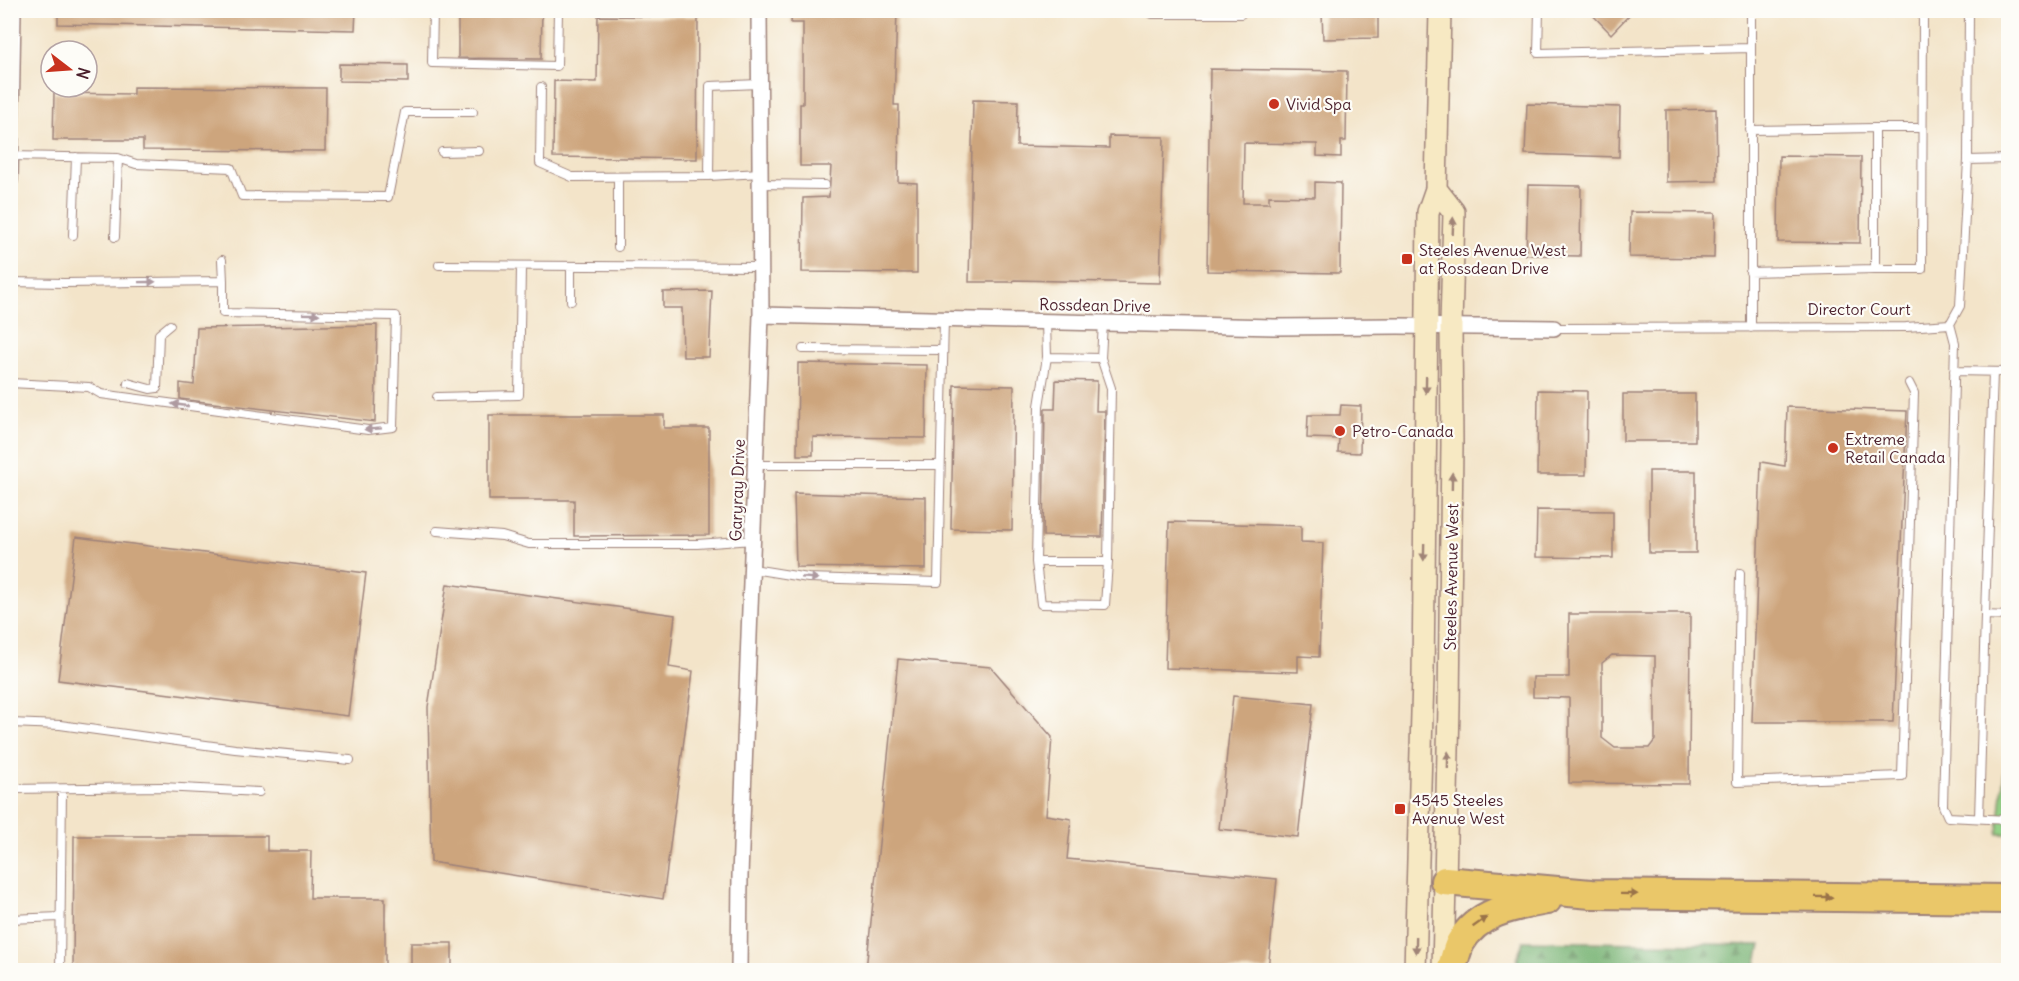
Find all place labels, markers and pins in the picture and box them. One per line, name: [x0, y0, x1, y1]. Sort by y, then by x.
place label: Vivid Spa: [1286, 94, 1351, 114]
marker: Vivid Spa: [1267, 97, 1281, 111]
place label: Steeles Avenue West at Rossdean Drive: [1419, 240, 1567, 278]
marker: Steeles Avenue West at Rossdean Drive: [1400, 252, 1414, 266]
place label: Petro-Canada: [1352, 421, 1454, 441]
marker: Petro-Canada: [1333, 424, 1347, 438]
place label: Extreme Retail Canada: [1845, 429, 1945, 467]
marker: Extreme Retail Canada: [1826, 441, 1840, 455]
place label: 4545 Steeles Avenue West: [1412, 790, 1505, 828]
marker: 4545 Steeles Avenue West: [1393, 802, 1407, 816]

